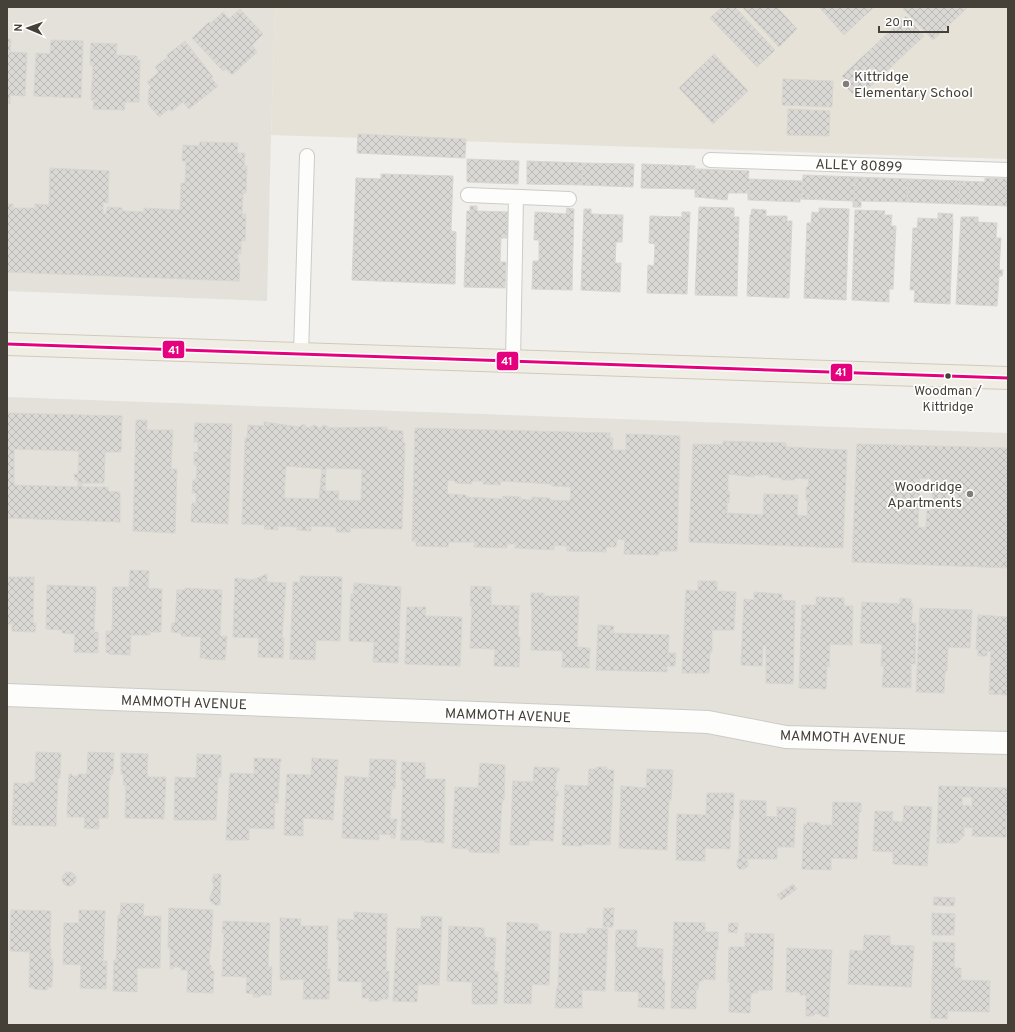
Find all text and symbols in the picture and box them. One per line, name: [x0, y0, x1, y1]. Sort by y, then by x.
north arrow: [8, 8, 48, 48]
scale bar: [879, 8, 948, 34]
text: 20 m: [885, 15, 913, 31]
text: N: [12, 23, 26, 32]
place label: Kittridge Elementary School: [854, 69, 973, 102]
marker: Kittridge Elementary School: [841, 79, 851, 89]
street label: ALLEY 80899: [815, 156, 903, 177]
line badge: 41: [162, 340, 185, 359]
text: 41: [168, 344, 180, 358]
line badge: 41: [496, 351, 519, 371]
text: 41: [501, 355, 513, 369]
line badge: 41: [830, 363, 853, 382]
text: 41: [835, 366, 847, 380]
marker: Woodman / Kittridge: [943, 371, 953, 381]
place label: Woodman / Kittridge: [914, 384, 982, 416]
place label: Woodridge Apartments: [887, 479, 962, 512]
marker: Woodridge Apartments: [965, 489, 975, 499]
street label: MAMMOTH AVENUE: [121, 693, 247, 714]
street label: MAMMOTH AVENUE: [445, 706, 571, 727]
street label: MAMMOTH AVENUE: [780, 728, 906, 749]

